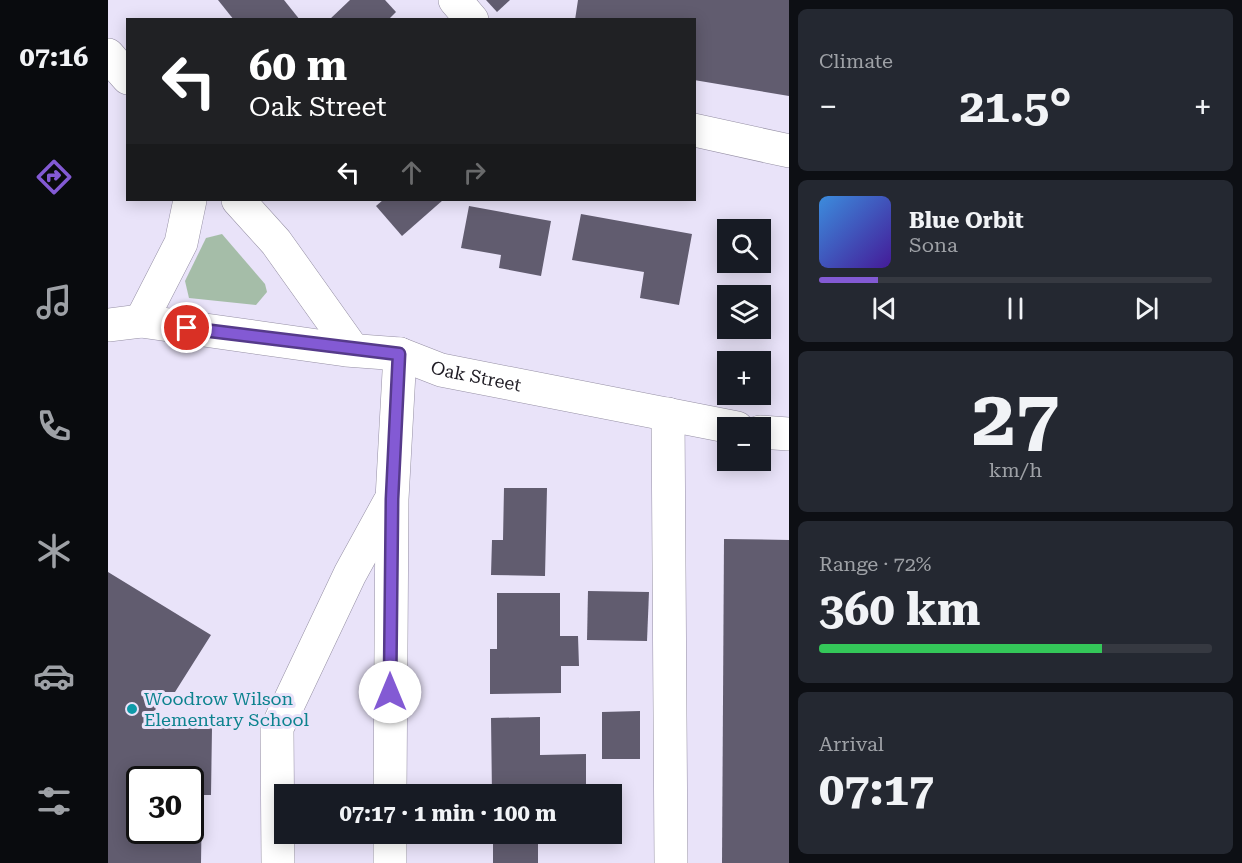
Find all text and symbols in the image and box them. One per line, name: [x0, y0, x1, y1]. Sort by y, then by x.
text: 07:16: [20, 41, 88, 73]
text: 60 m: [249, 41, 347, 90]
icon: left: [150, 42, 228, 120]
text: Climate: [819, 49, 893, 73]
text: 21.5°: [959, 80, 1072, 133]
text: −: [819, 87, 837, 126]
text: +: [1194, 87, 1212, 126]
text: Oak Street: [249, 91, 386, 123]
icon: directions: [33, 156, 75, 198]
icon: left: [332, 156, 365, 189]
icon: ahead: [395, 156, 428, 189]
icon: right: [458, 156, 491, 189]
text: Blue Orbit: [909, 208, 1024, 233]
map controls: [717, 219, 771, 471]
button: search: [717, 219, 771, 273]
text: Sona: [909, 233, 958, 257]
icon: music: [33, 281, 75, 323]
button: layers: [717, 285, 771, 339]
icon: previous: [868, 292, 901, 325]
icon: pause: [999, 292, 1032, 325]
icon: next: [1130, 292, 1163, 325]
pin: [161, 302, 212, 353]
icon: arrive: [170, 311, 203, 344]
button: +: [717, 351, 771, 405]
street label: Oak Street: [428, 356, 523, 396]
text: 27: [972, 373, 1059, 464]
icon: phone: [33, 405, 75, 447]
button: −: [717, 417, 771, 471]
text: km/h: [989, 458, 1042, 482]
icon: climate: [33, 530, 75, 572]
text: Range · 72%: [819, 552, 931, 576]
text: 360 km: [819, 583, 980, 636]
icon: car: [33, 655, 75, 697]
position arrow: [358, 660, 422, 724]
place label: Woodrow Wilson Elementary School: [144, 688, 309, 730]
marker: Woodrow Wilson Elementary School: [125, 702, 139, 716]
text: Arrival: [819, 732, 884, 756]
text: 07:17: [819, 763, 934, 816]
speed limit sign: 30: [126, 766, 204, 844]
icon: filters: [33, 780, 75, 822]
text: 07:17 · 1 min · 100 m: [339, 801, 557, 826]

